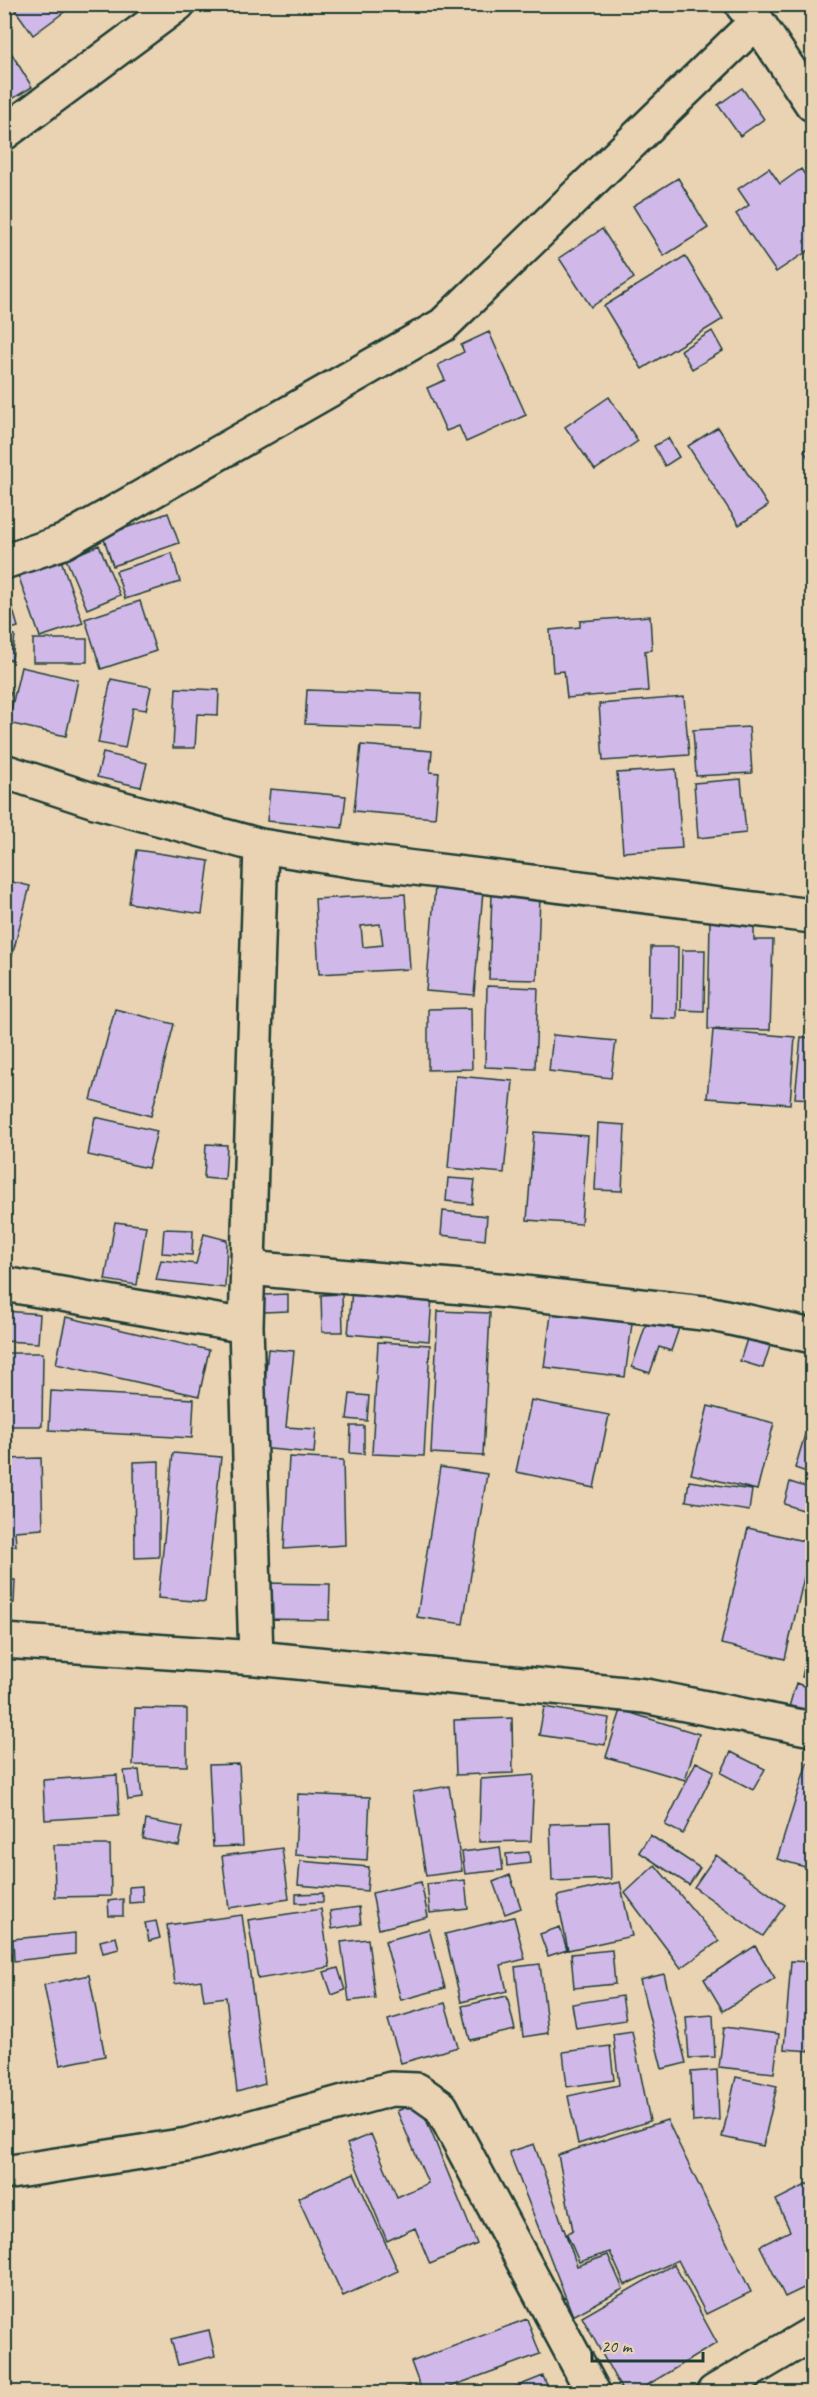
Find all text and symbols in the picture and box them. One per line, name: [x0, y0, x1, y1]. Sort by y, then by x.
scale bar: [592, 2325, 703, 2363]
text: 20 m: [601, 2335, 634, 2357]

